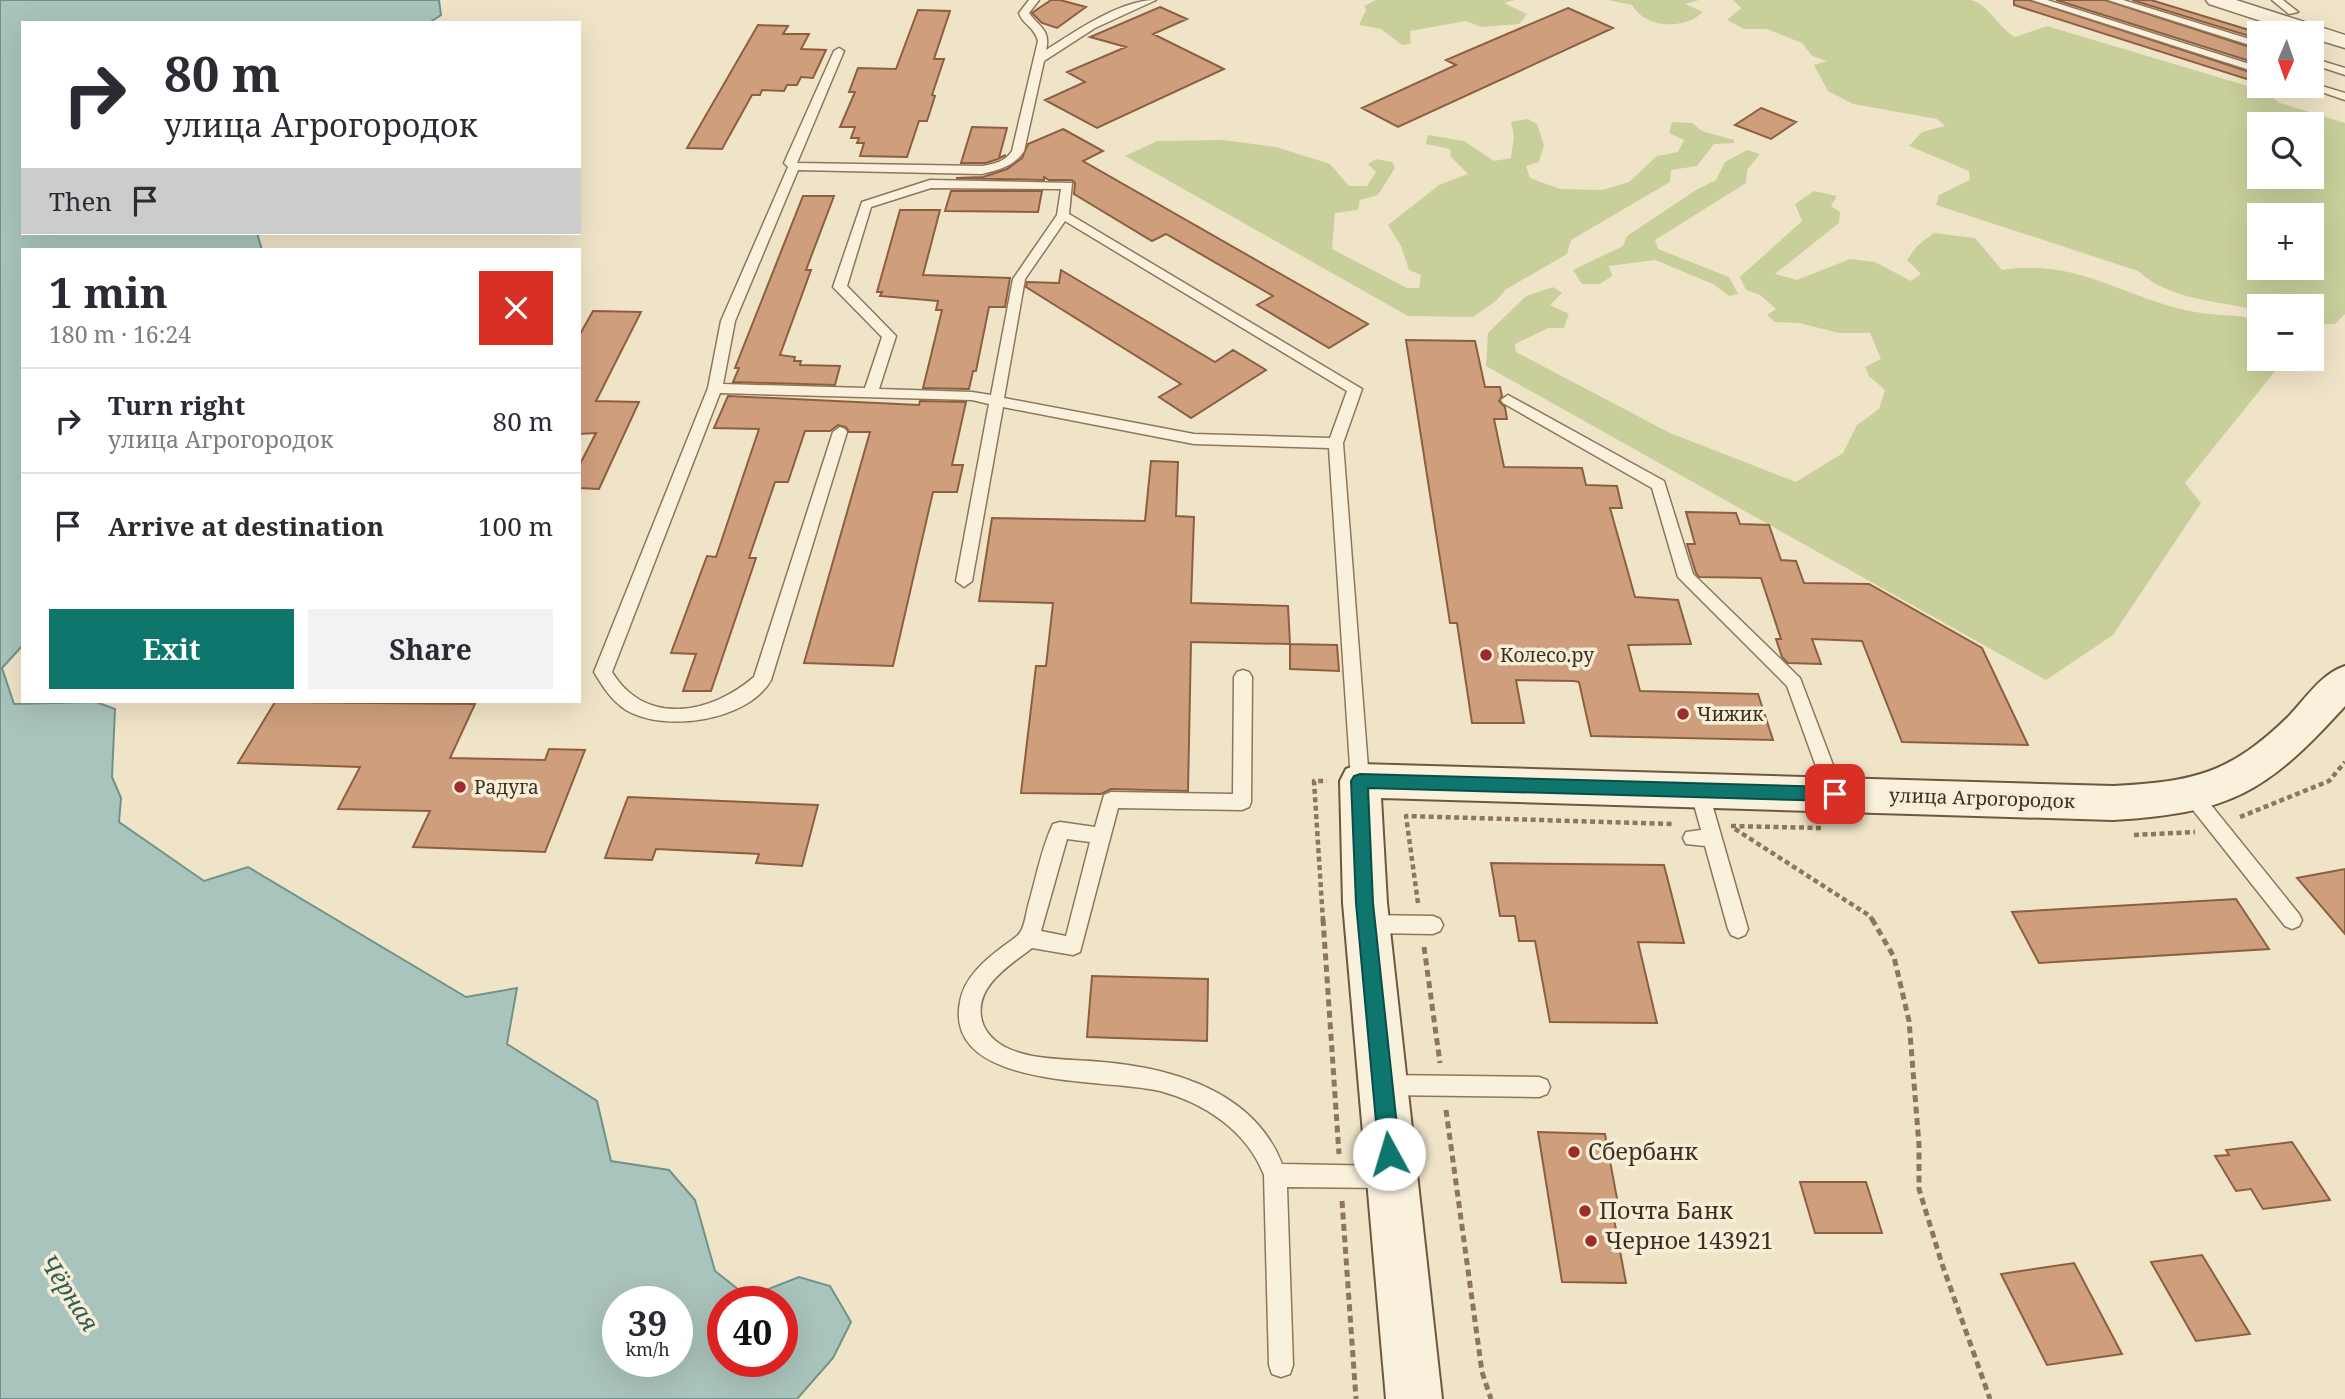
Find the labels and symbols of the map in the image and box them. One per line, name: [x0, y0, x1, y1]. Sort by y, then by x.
north arrow: [2247, 21, 2324, 98]
place label: Колесо.ру: [1500, 642, 1594, 668]
marker: Колесо.ру: [1478, 647, 1494, 663]
place label: Чижик: [1697, 701, 1764, 727]
marker: Чижик: [1675, 706, 1691, 722]
pin: [1805, 764, 1865, 824]
place label: Радуга: [474, 774, 539, 800]
marker: Радуга: [452, 779, 468, 795]
street label: улица Агрогородок: [1889, 782, 2076, 814]
position arrow: [1352, 1117, 1426, 1191]
place label: Сбербанк: [1588, 1135, 1698, 1167]
marker: Сбербанк: [1566, 1144, 1582, 1160]
place label: Почта Банк: [1599, 1194, 1733, 1226]
marker: Почта Банк: [1577, 1203, 1593, 1219]
place label: Черное 143921: [1605, 1224, 1773, 1256]
marker: Черное 143921: [1583, 1233, 1599, 1249]
water label: Чёрная: [33, 1247, 108, 1337]
speed limit sign: 40: [707, 1286, 798, 1377]

